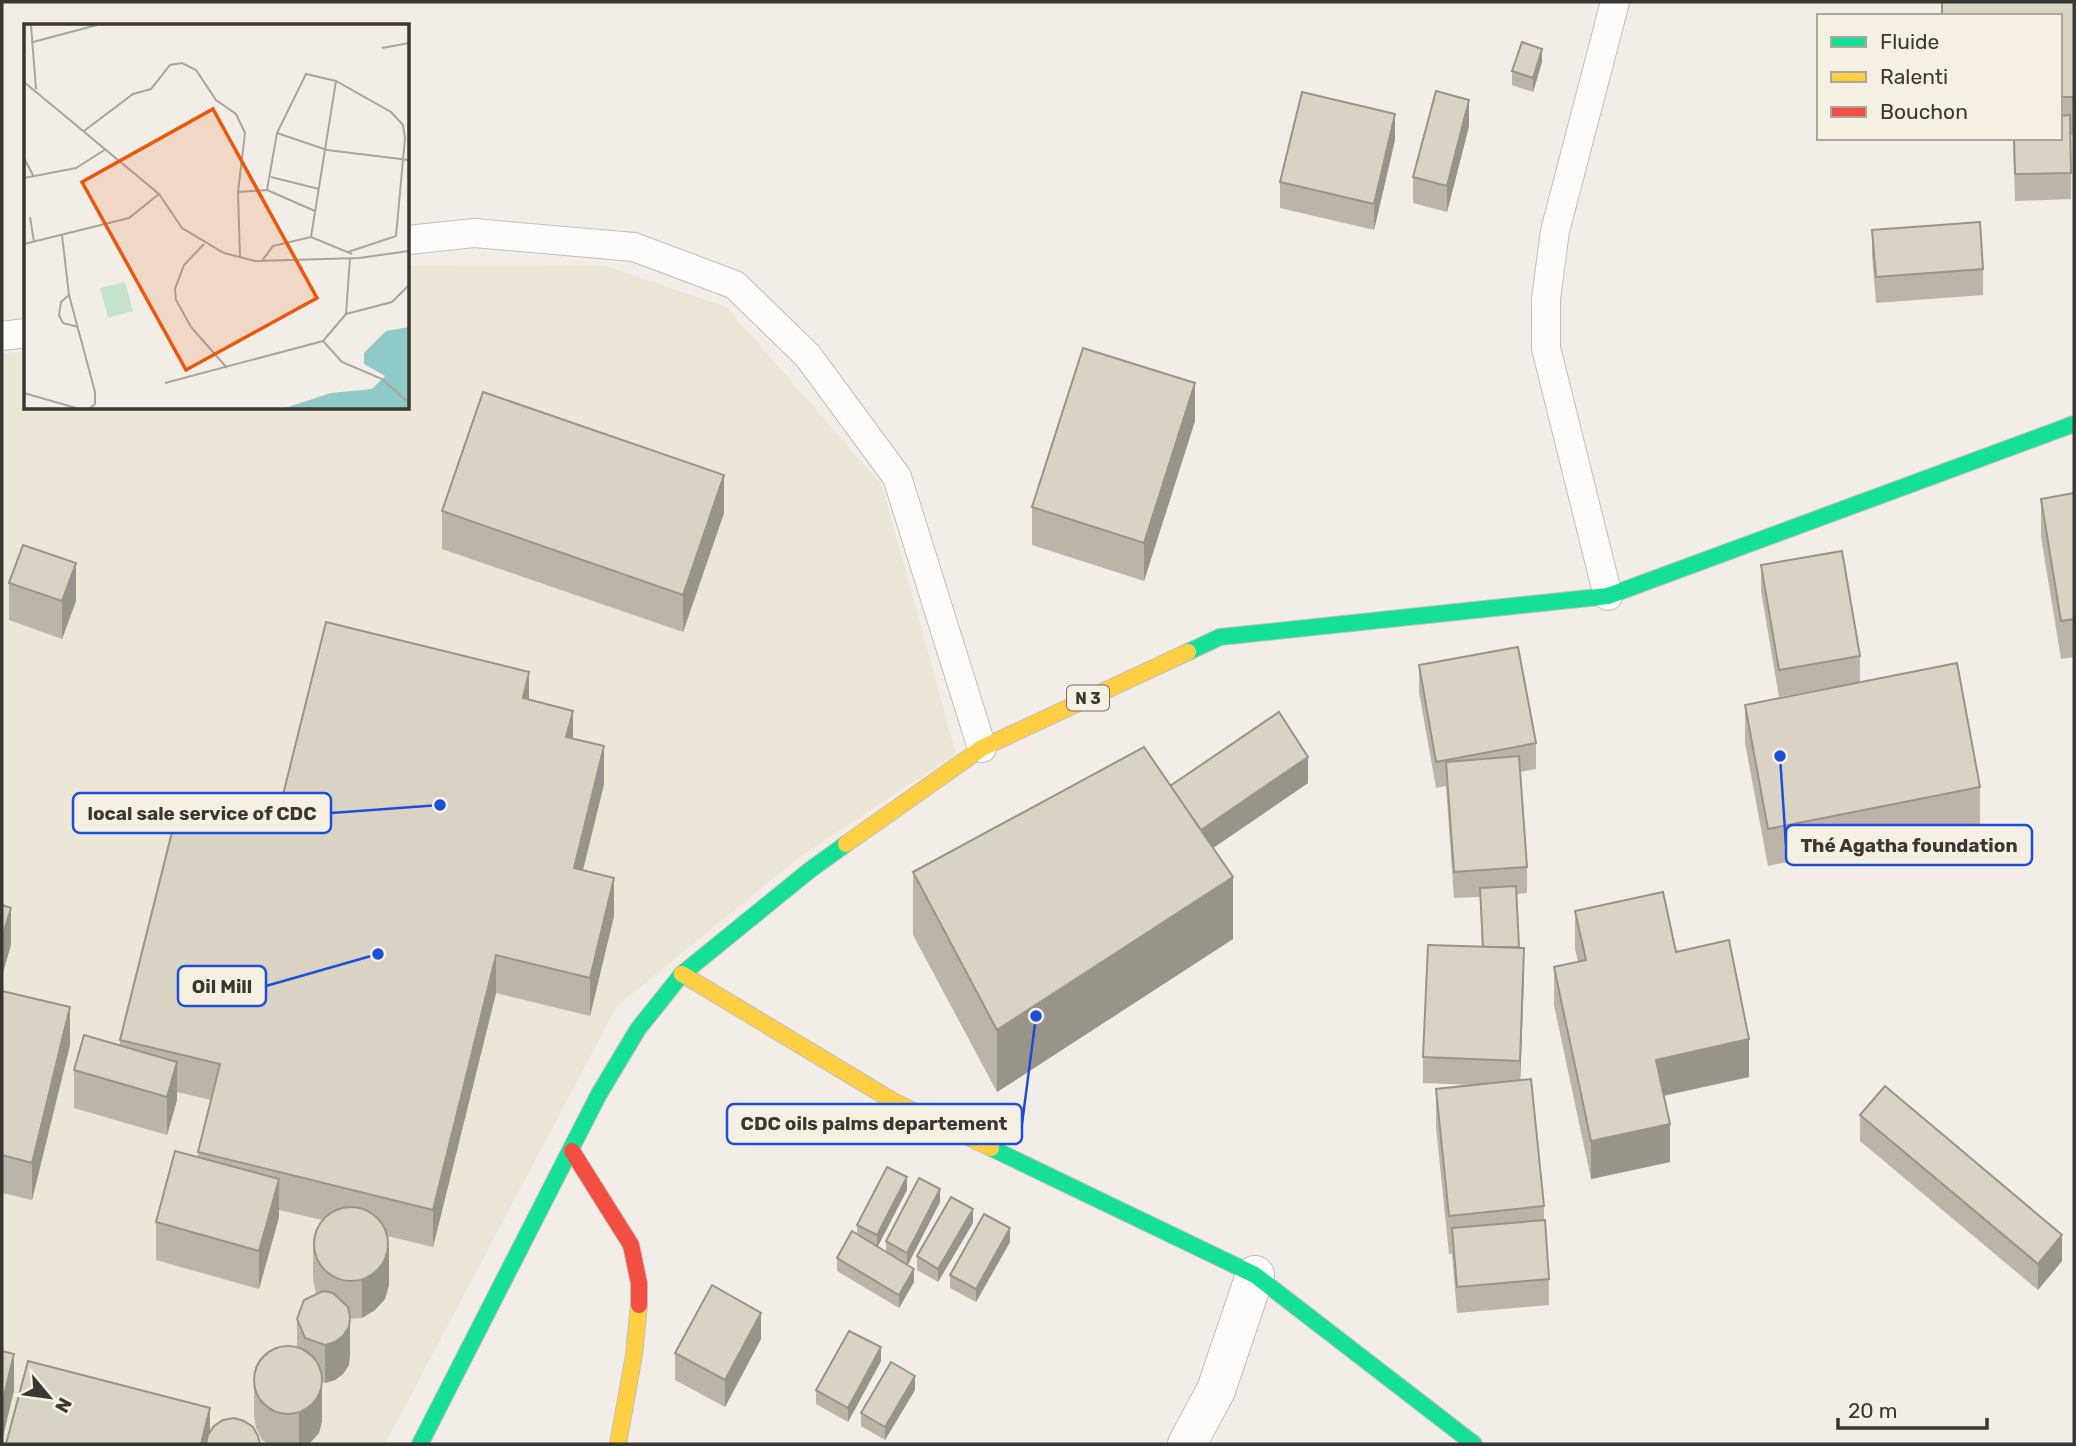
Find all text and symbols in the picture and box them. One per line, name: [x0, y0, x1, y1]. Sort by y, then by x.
legend: [1817, 14, 2062, 140]
inset map: [24, 24, 410, 410]
text: Fluide: [1880, 29, 1939, 54]
text: Ralenti: [1880, 64, 1948, 89]
text: Bouchon: [1880, 99, 1968, 124]
road number: N 3: [1067, 685, 1109, 710]
callout: local sale service of CDC: [73, 793, 331, 833]
text: local sale service of CDC: [87, 802, 317, 825]
callout: Thé Agatha foundation: [1786, 825, 2032, 865]
text: Thé Agatha foundation: [1800, 834, 2018, 857]
callout: Oil Mill: [178, 966, 266, 1006]
text: Oil Mill: [192, 975, 252, 998]
callout: CDC oils palms departement: [727, 1104, 1022, 1144]
text: CDC oils palms departement: [741, 1112, 1008, 1135]
north arrow: [14, 1362, 84, 1432]
scale bar: [1838, 1386, 1987, 1430]
text: N: [50, 1393, 77, 1417]
text: 20 m: [1848, 1398, 1897, 1423]

